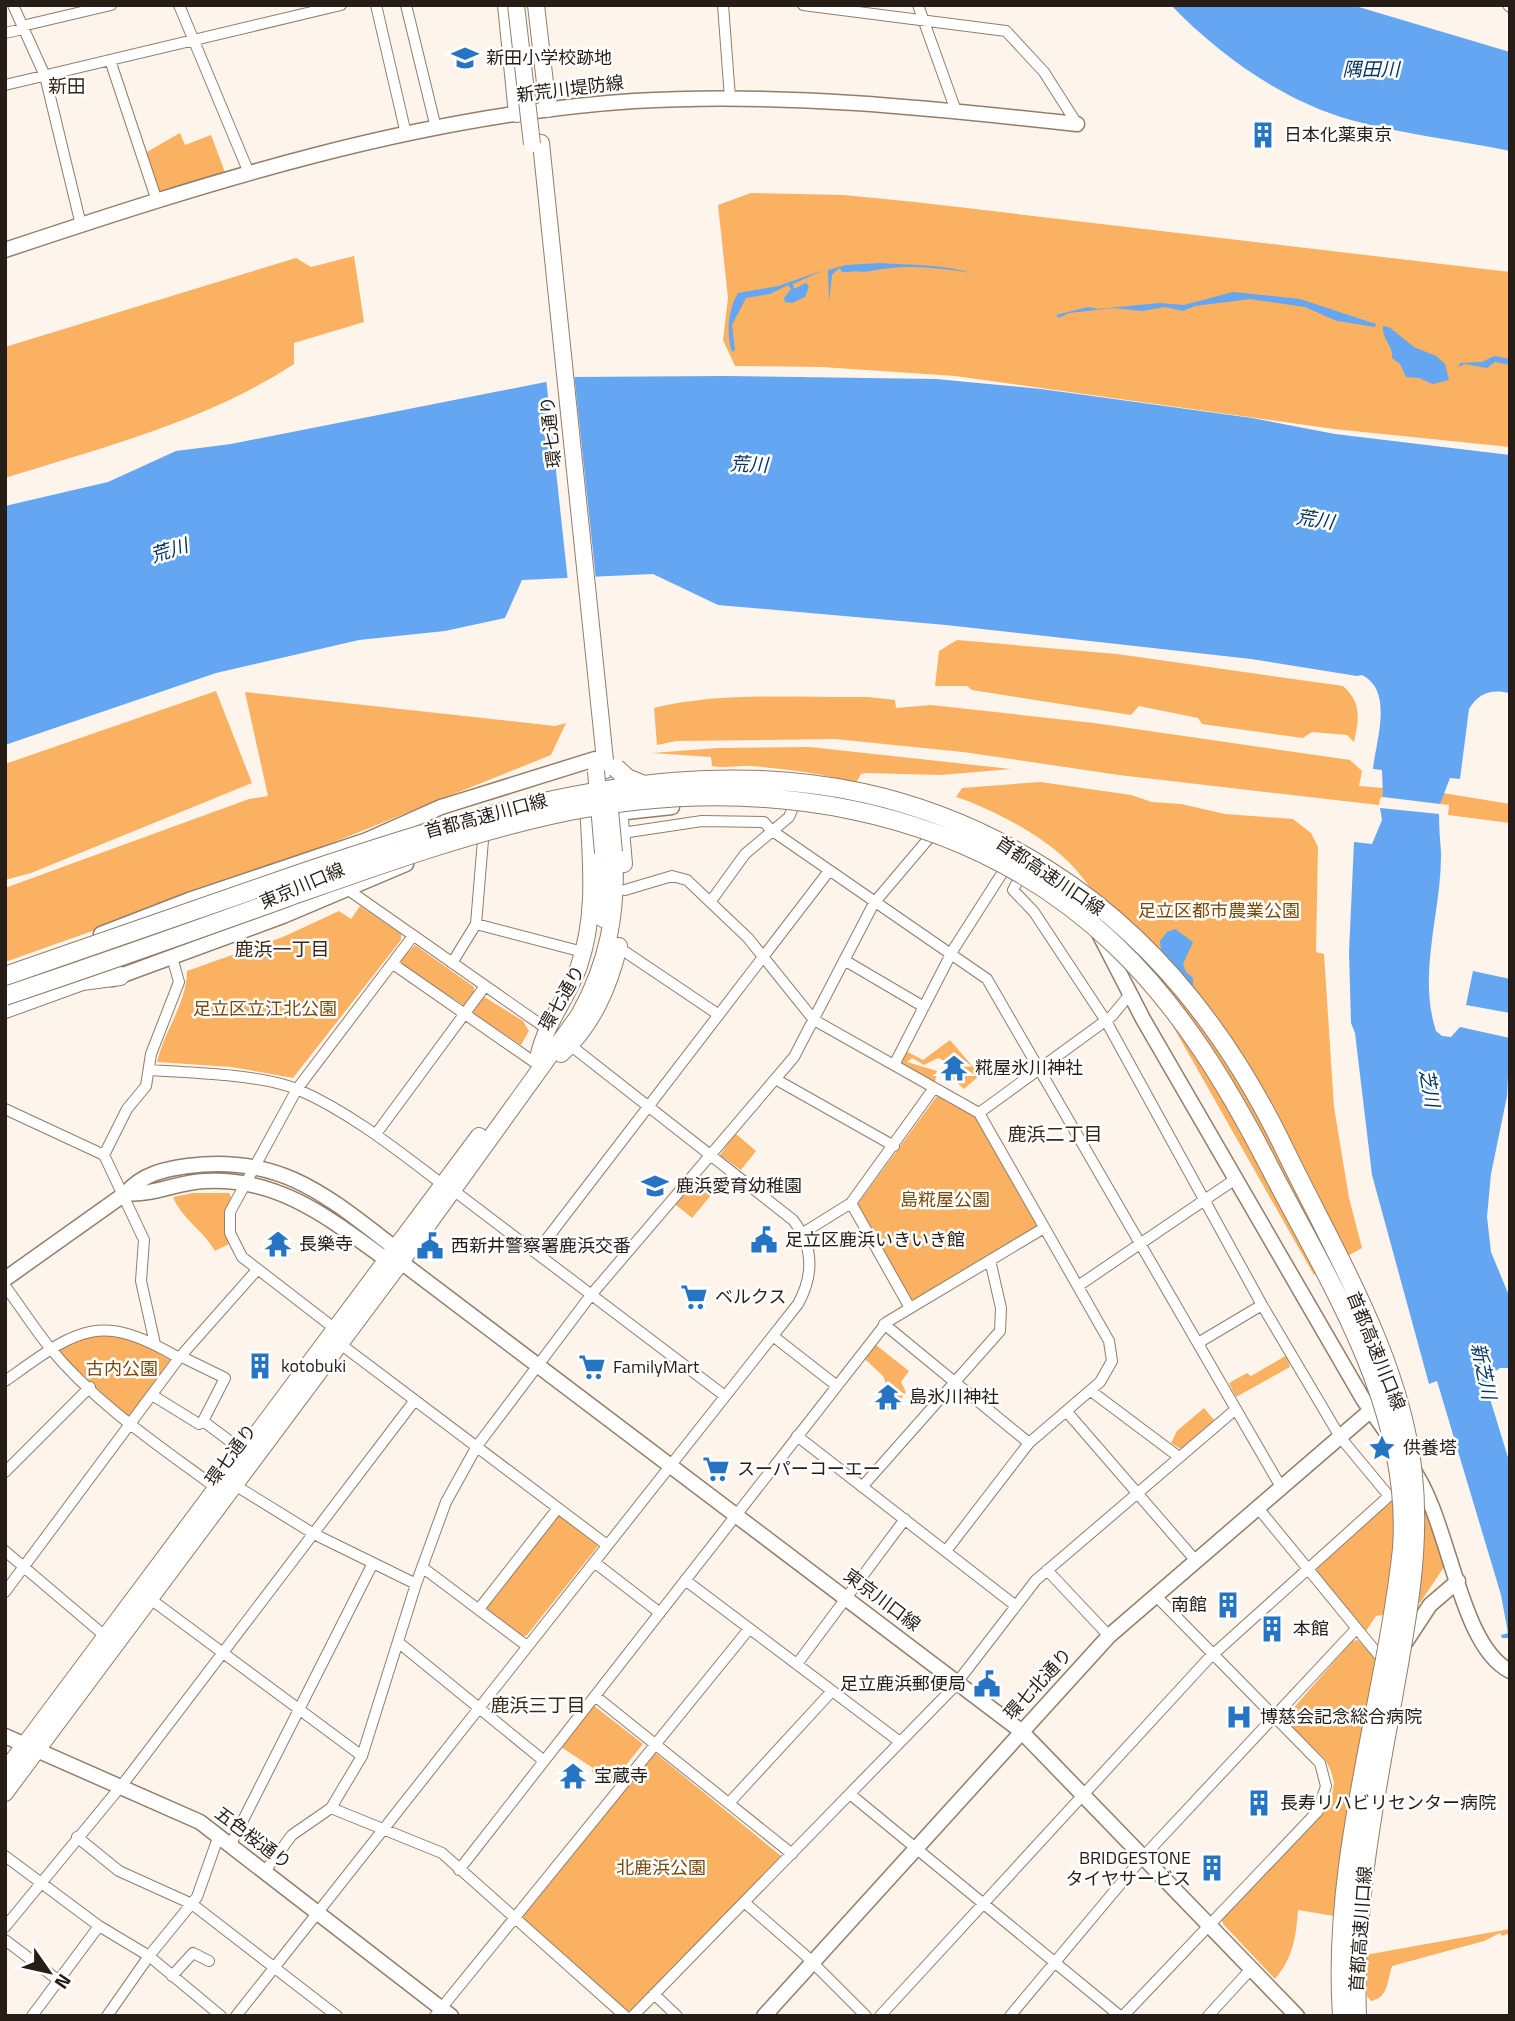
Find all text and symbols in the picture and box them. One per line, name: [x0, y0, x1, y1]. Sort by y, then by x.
school or university icon: 新田小学校跡地: [450, 43, 480, 73]
place label: 新田小学校跡地: [486, 44, 612, 71]
water label: 隅田川: [1342, 54, 1401, 83]
street label: 新荒川堤防線: [515, 69, 625, 108]
district label: 新田: [48, 71, 86, 100]
building icon: 日本化薬東京: [1248, 120, 1278, 150]
place label: 日本化薬東京: [1284, 121, 1392, 148]
street label: 環七通り: [533, 395, 568, 469]
water label: 荒川: [730, 448, 771, 479]
water label: 荒川: [1294, 501, 1338, 536]
water label: 荒川: [146, 529, 193, 569]
street label: 首都高速川口線: [422, 786, 550, 845]
street label: 首都高速川口線: [991, 829, 1110, 922]
street label: 東京川口線: [255, 856, 349, 916]
park label: 足立区都市農業公園: [1138, 897, 1300, 924]
district label: 鹿浜一丁目: [234, 934, 330, 963]
street label: 環七通り: [532, 960, 591, 1036]
park label: 足立区立江北公園: [193, 995, 337, 1022]
temple icon: 糀屋氷川神社: [939, 1053, 969, 1083]
place label: 糀屋氷川神社: [975, 1054, 1083, 1081]
water label: 芝川: [1413, 1067, 1448, 1111]
district label: 鹿浜二丁目: [1007, 1119, 1103, 1148]
school or university icon: 鹿浜愛育幼稚園: [640, 1171, 670, 1201]
place label: 鹿浜愛育幼稚園: [676, 1172, 802, 1199]
park label: 島糀屋公園: [900, 1186, 990, 1213]
public building icon: 足立区鹿浜いきいき館: [749, 1225, 779, 1255]
place label: 足立区鹿浜いきいき館: [785, 1226, 965, 1253]
temple icon: 長樂寺: [263, 1229, 293, 1259]
place label: 長樂寺: [299, 1230, 353, 1257]
public building icon: 西新井警察署鹿浜交番: [415, 1231, 445, 1261]
place label: 西新井警察署鹿浜交番: [451, 1232, 631, 1259]
supermarket icon: ベルクス: [679, 1282, 709, 1312]
place label: ベルクス: [715, 1283, 786, 1310]
street label: 首都高速川口線: [1340, 1287, 1413, 1414]
water label: 新芝川: [1464, 1340, 1505, 1404]
building icon: kotobuki: [245, 1351, 275, 1381]
place label: kotobuki: [281, 1352, 346, 1379]
supermarket icon: FamilyMart: [577, 1352, 607, 1382]
place label: FamilyMart: [613, 1353, 700, 1380]
park label: 古内公園: [86, 1355, 158, 1382]
temple icon: 島氷川神社: [873, 1382, 903, 1412]
place label: 島氷川神社: [909, 1383, 999, 1410]
street label: 環七通り: [198, 1418, 263, 1492]
place icon: 供養塔: [1367, 1433, 1397, 1463]
place label: 供養塔: [1403, 1434, 1457, 1461]
supermarket icon: スーパーコーエー: [701, 1454, 731, 1484]
place label: スーパーコーエー: [737, 1455, 881, 1482]
street label: 東京川口線: [838, 1562, 926, 1637]
building icon: 南館: [1213, 1590, 1243, 1620]
place label: 南館: [1171, 1591, 1207, 1618]
building icon: 本館: [1257, 1614, 1287, 1644]
place label: 本館: [1293, 1615, 1329, 1642]
street label: 環七北通り: [997, 1642, 1078, 1726]
public building icon: 足立鹿浜郵便局: [972, 1669, 1002, 1699]
place label: 足立鹿浜郵便局: [840, 1670, 966, 1697]
district label: 鹿浜三丁目: [490, 1690, 586, 1719]
hospital icon: 博慈会記念総合病院: [1224, 1702, 1254, 1732]
place label: 博慈会記念総合病院: [1260, 1703, 1422, 1730]
temple icon: 宝蔵寺: [558, 1761, 588, 1791]
place label: 宝蔵寺: [594, 1762, 648, 1789]
building icon: 長寿リハビリセンター病院: [1244, 1788, 1274, 1818]
place label: 長寿リハビリセンター病院: [1280, 1789, 1496, 1816]
street label: 五色桜通り: [209, 1800, 297, 1875]
place label: BRIDGESTONE タイヤサービス: [1066, 1844, 1191, 1892]
building icon: BRIDGESTONE タイヤサービス: [1197, 1853, 1227, 1883]
park label: 北鹿浜公園: [616, 1854, 706, 1881]
street label: 首都高速川口線: [1343, 1865, 1378, 1993]
north arrow: [14, 1937, 84, 2007]
text: N: [48, 1968, 79, 1995]

